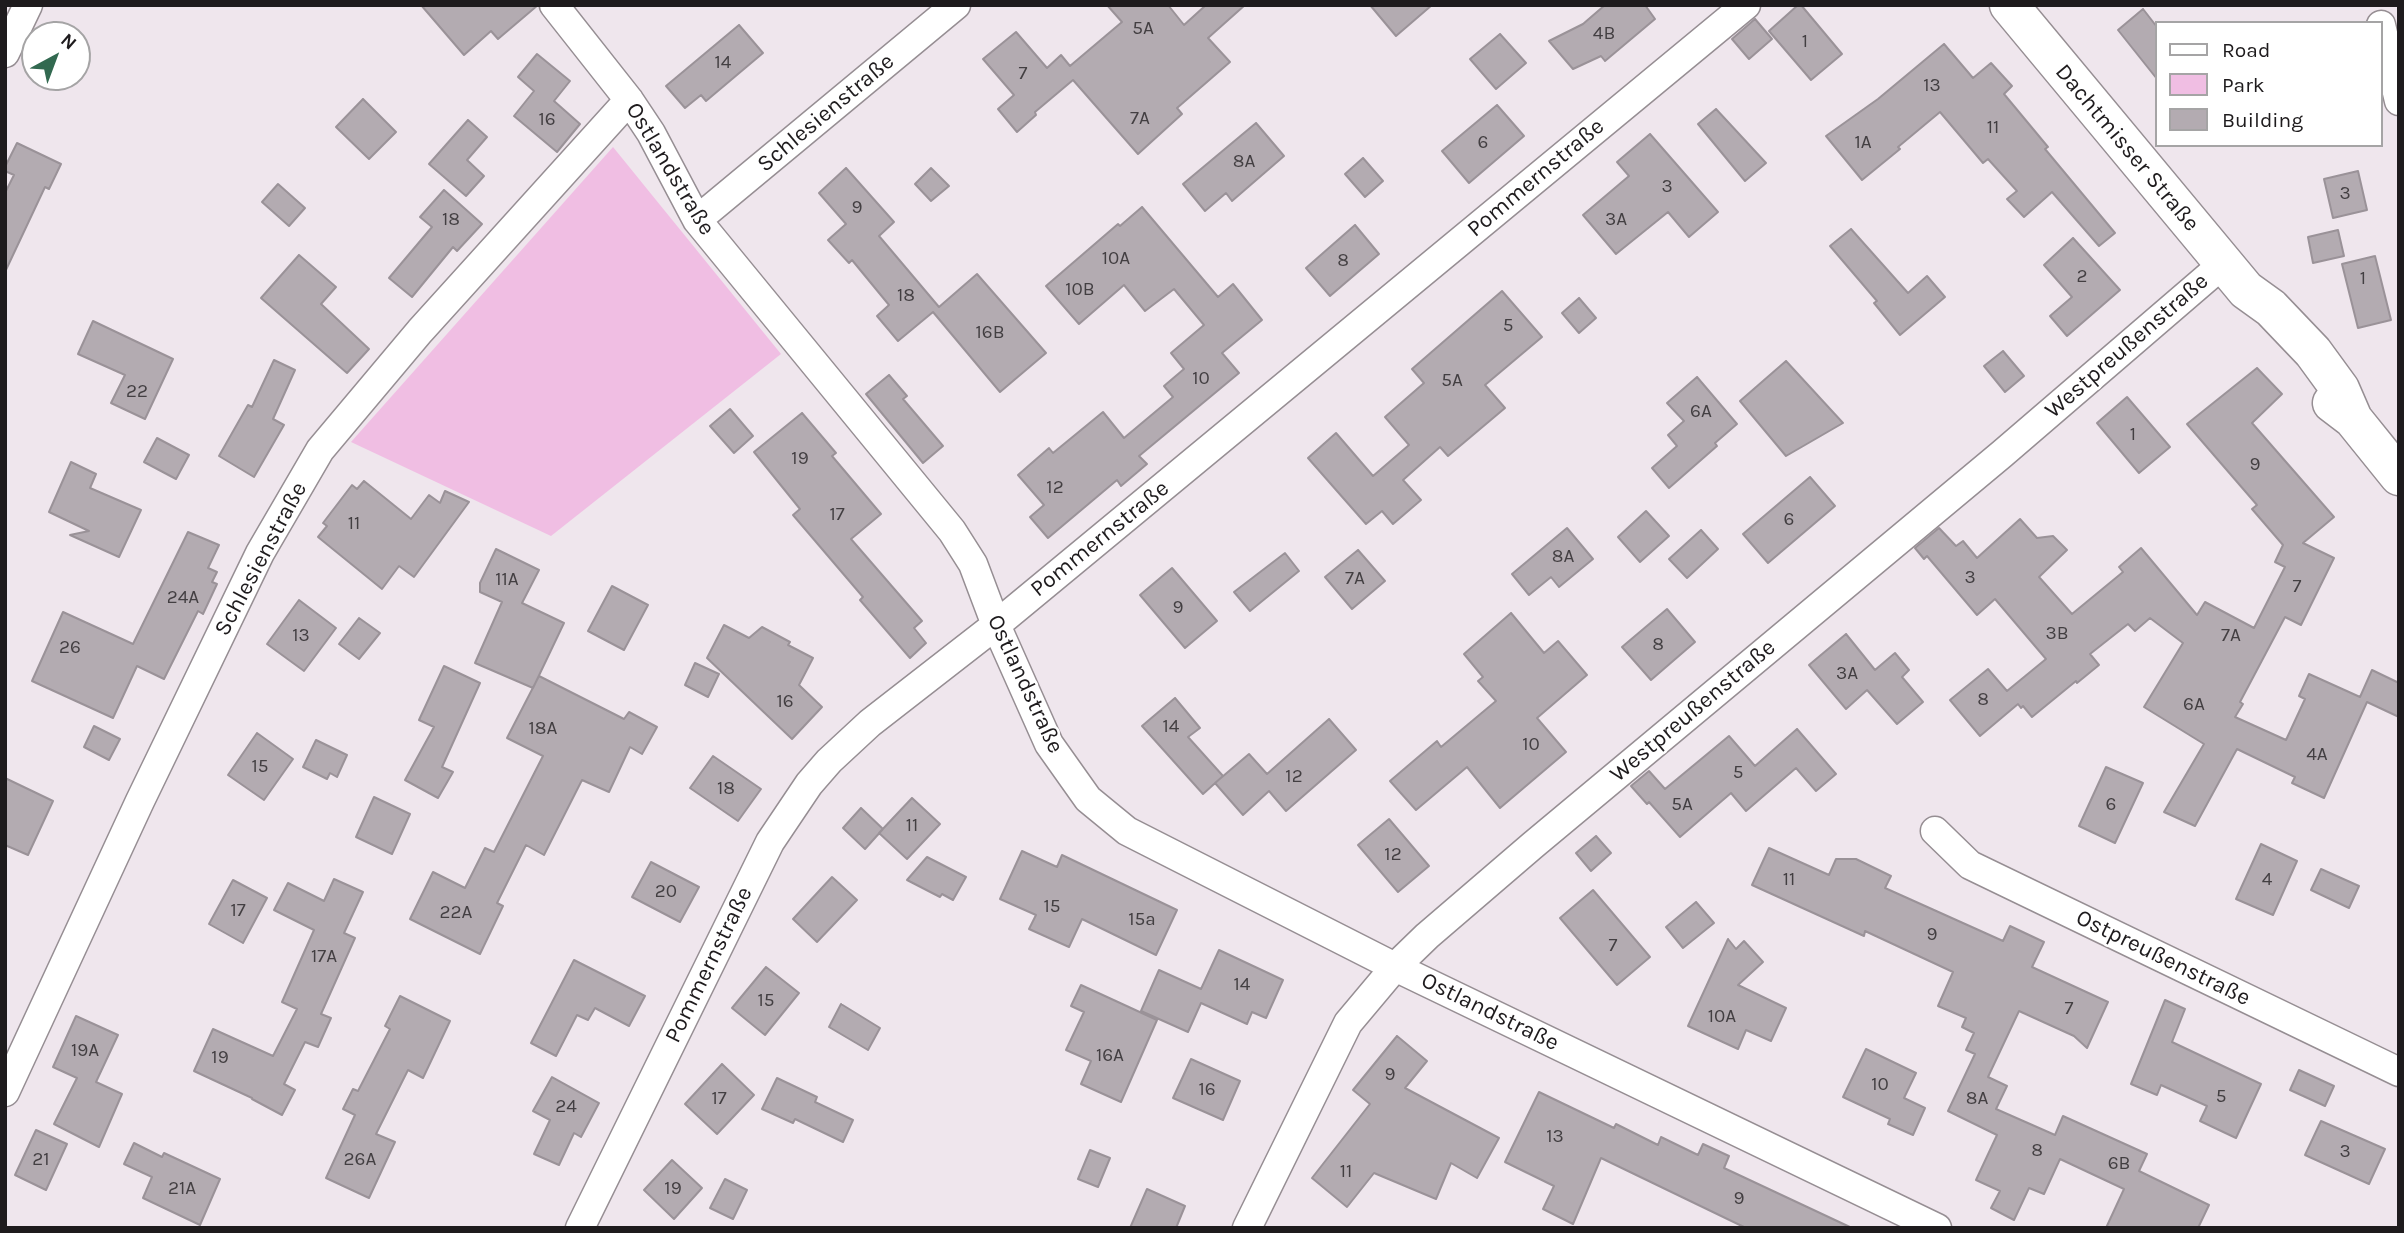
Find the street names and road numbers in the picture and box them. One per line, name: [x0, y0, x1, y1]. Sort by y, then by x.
street label: Schlesienstraße: [752, 48, 900, 178]
street label: Dachtmisser Straße: [2049, 59, 2205, 237]
street label: Ostlandstraße: [620, 98, 720, 240]
street label: Pommernstraße: [1462, 113, 1610, 243]
street label: Westpreußenstraße: [2040, 268, 2214, 424]
street label: Pommernstraße: [1025, 475, 1175, 603]
street label: Schlesienstraße: [209, 477, 313, 641]
street label: Ostlandstraße: [981, 610, 1069, 758]
street label: Westpreußenstraße: [1605, 634, 1781, 788]
street label: Pommernstraße: [659, 883, 759, 1047]
street label: Ostpreußenstraße: [2071, 904, 2255, 1012]
street label: Ostlandstraße: [1417, 967, 1563, 1057]

